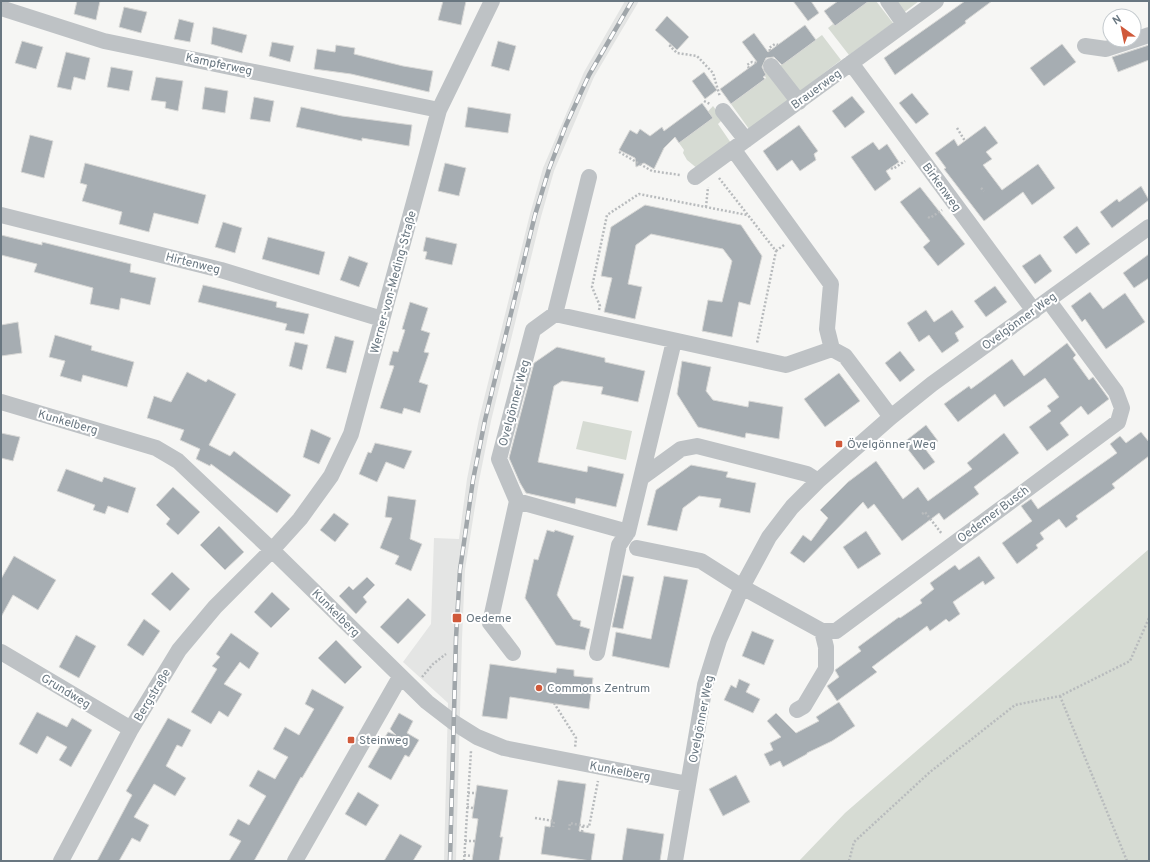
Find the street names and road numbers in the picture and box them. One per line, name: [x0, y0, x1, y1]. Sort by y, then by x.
street label: Kampferweg: [184, 50, 254, 80]
street label: Brauerweg: [788, 66, 845, 113]
street label: Birkenweg: [918, 160, 964, 215]
street label: Werner-von-Meding-Straße: [367, 209, 421, 355]
street label: Hirtenweg: [164, 249, 222, 278]
street label: Ovelgönner Weg: [979, 289, 1060, 354]
street label: Ovelgönner Weg: [496, 358, 534, 448]
street label: Kunkelberg: [36, 407, 100, 439]
street label: Oedemer Busch: [954, 483, 1033, 547]
street label: Kunkelberg: [308, 586, 363, 641]
street label: Bergstraße: [131, 666, 175, 725]
street label: Grundweg: [38, 671, 93, 713]
street label: Ovelgönner Weg: [686, 674, 718, 764]
street label: Kunkelberg: [588, 758, 652, 786]

